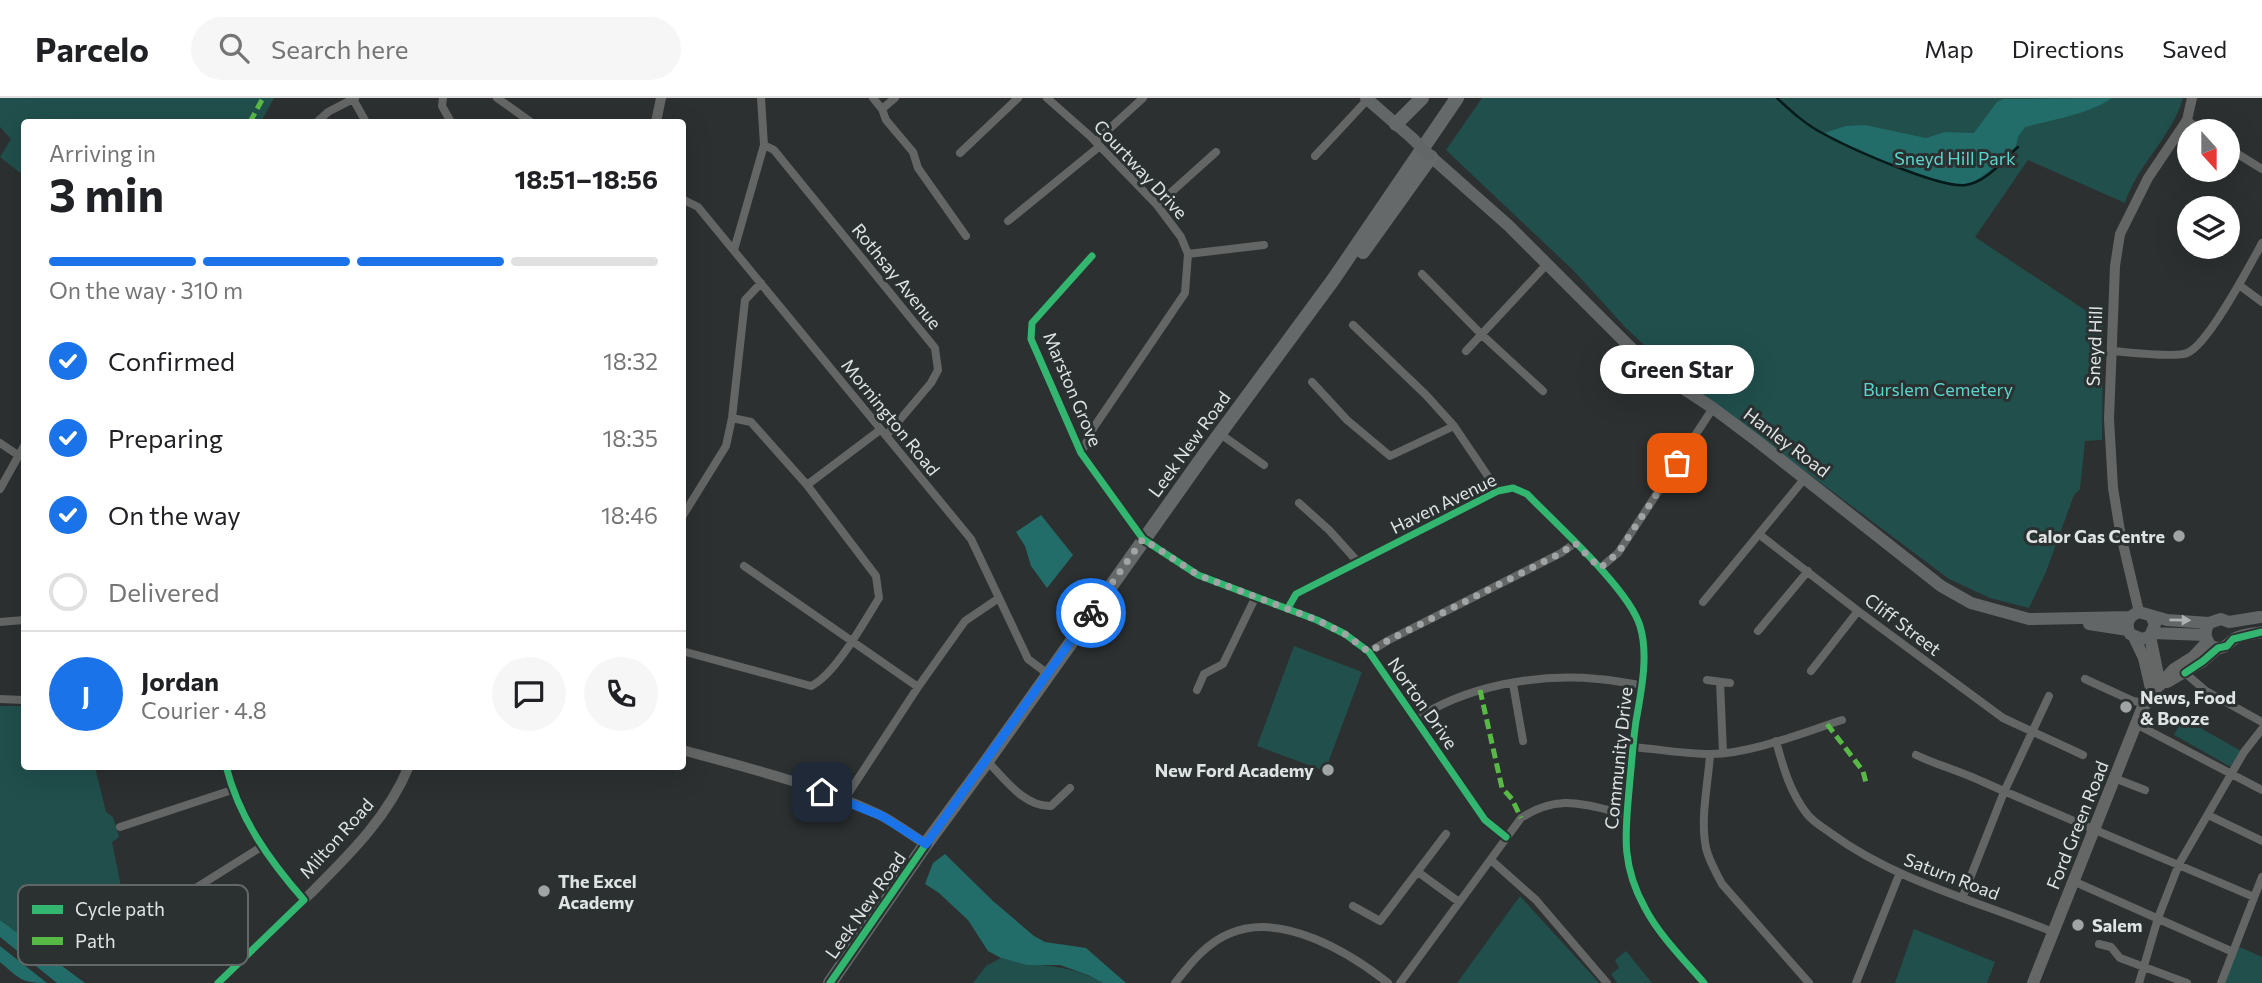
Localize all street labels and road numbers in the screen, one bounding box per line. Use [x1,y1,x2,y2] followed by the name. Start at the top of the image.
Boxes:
[1090,115,1192,223] street label: Courtway Drive
[848,219,946,333] street label: Rothsay Avenue
[2082,305,2106,387] street label: Sneyd Hill
[1039,328,1107,450] street label: Marston Grove
[837,354,945,480] street label: Mornington Road
[1143,387,1235,501] street label: Leek New Road
[1740,403,1834,481] street label: Hanley Road
[1387,468,1499,538] street label: Haven Avenue
[1861,588,1945,660] street label: Cliff Street
[1383,653,1463,753] street label: Norton Drive
[1600,686,1636,830] street label: Community Drive
[2041,758,2113,892] street label: Ford Green Road
[294,793,378,883] street label: Milton Road
[820,847,910,963] street label: Leek New Road
[1901,848,2003,904] street label: Saturn Road

